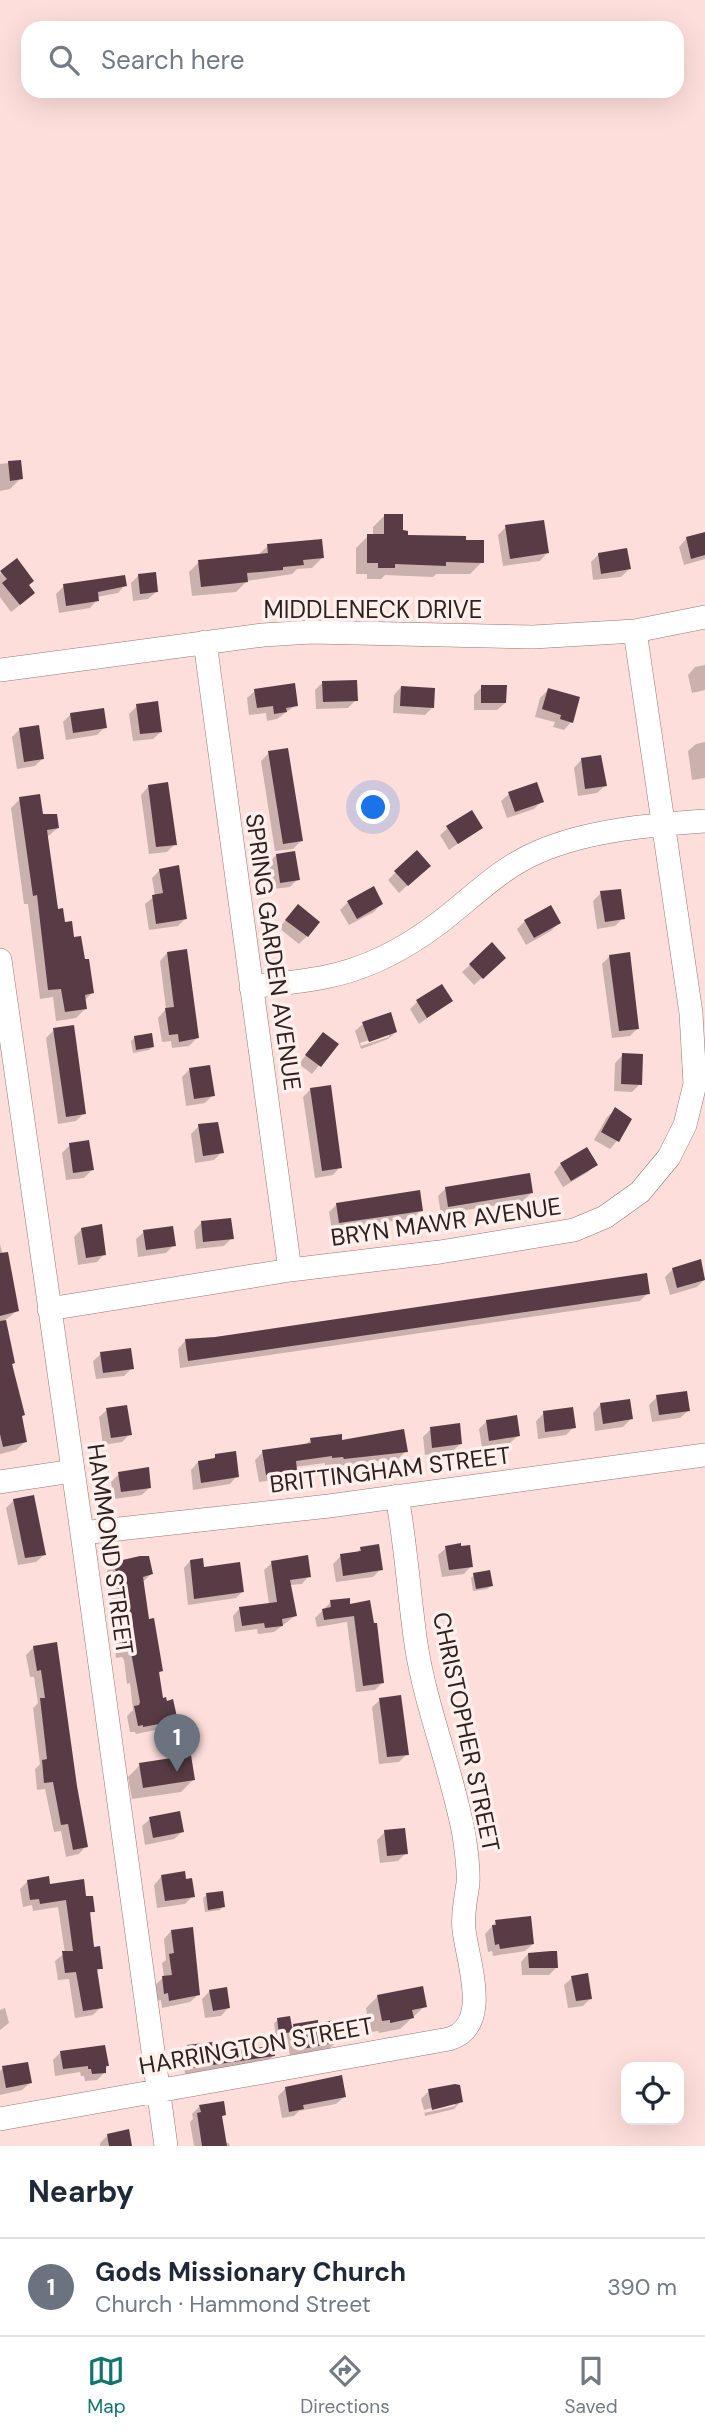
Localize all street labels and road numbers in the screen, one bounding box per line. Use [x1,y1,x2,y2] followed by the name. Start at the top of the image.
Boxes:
[264,594,482,625] street label: MIDDLENECK DRIVE
[239,811,308,1092] street label: SPRING GARDEN AVENUE
[329,1190,563,1253] street label: BRYN MAWR AVENUE
[268,1439,512,1500] street label: BRITTINGHAM STREET
[80,1442,141,1656] street label: HAMMOND STREET
[426,1609,507,1855] street label: CHRISTOPHER STREET
[136,2010,375,2081] street label: HARRINGTON STREET

